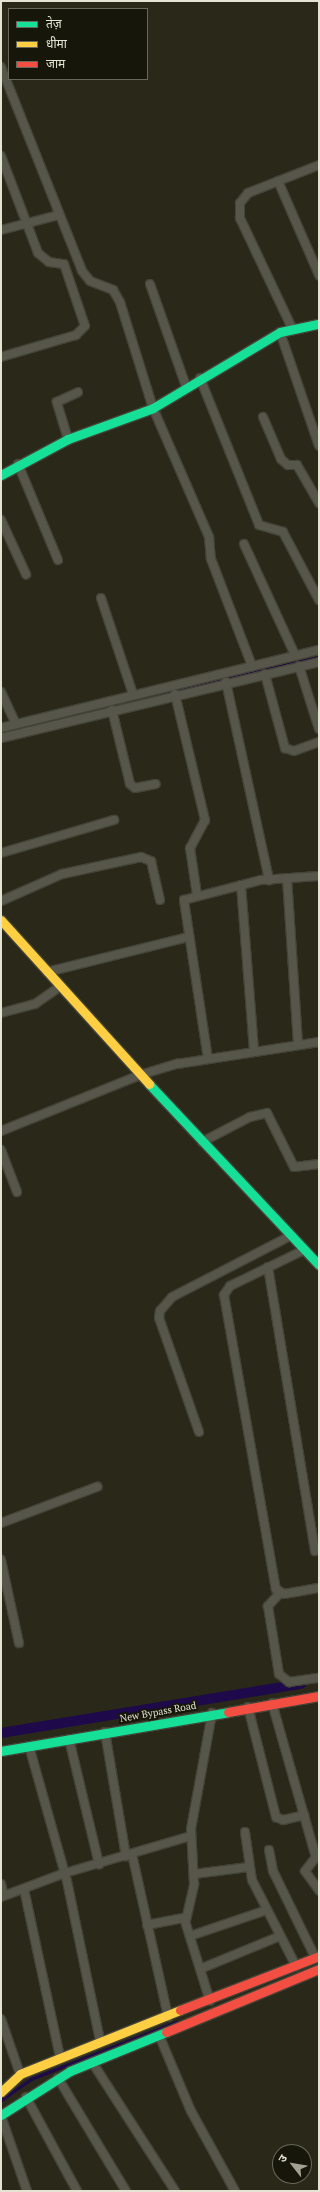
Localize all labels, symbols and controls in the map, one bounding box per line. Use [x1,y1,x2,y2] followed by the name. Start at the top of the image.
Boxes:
[8,8,148,80] legend
[46,16,62,31] text: तेज़
[46,36,67,51] text: धीमा
[46,56,65,71] text: जाम
[119,1699,197,1725] street label: New Bypass Road
[272,2144,312,2184] north arrow
[275,2152,290,2165] text: उ

